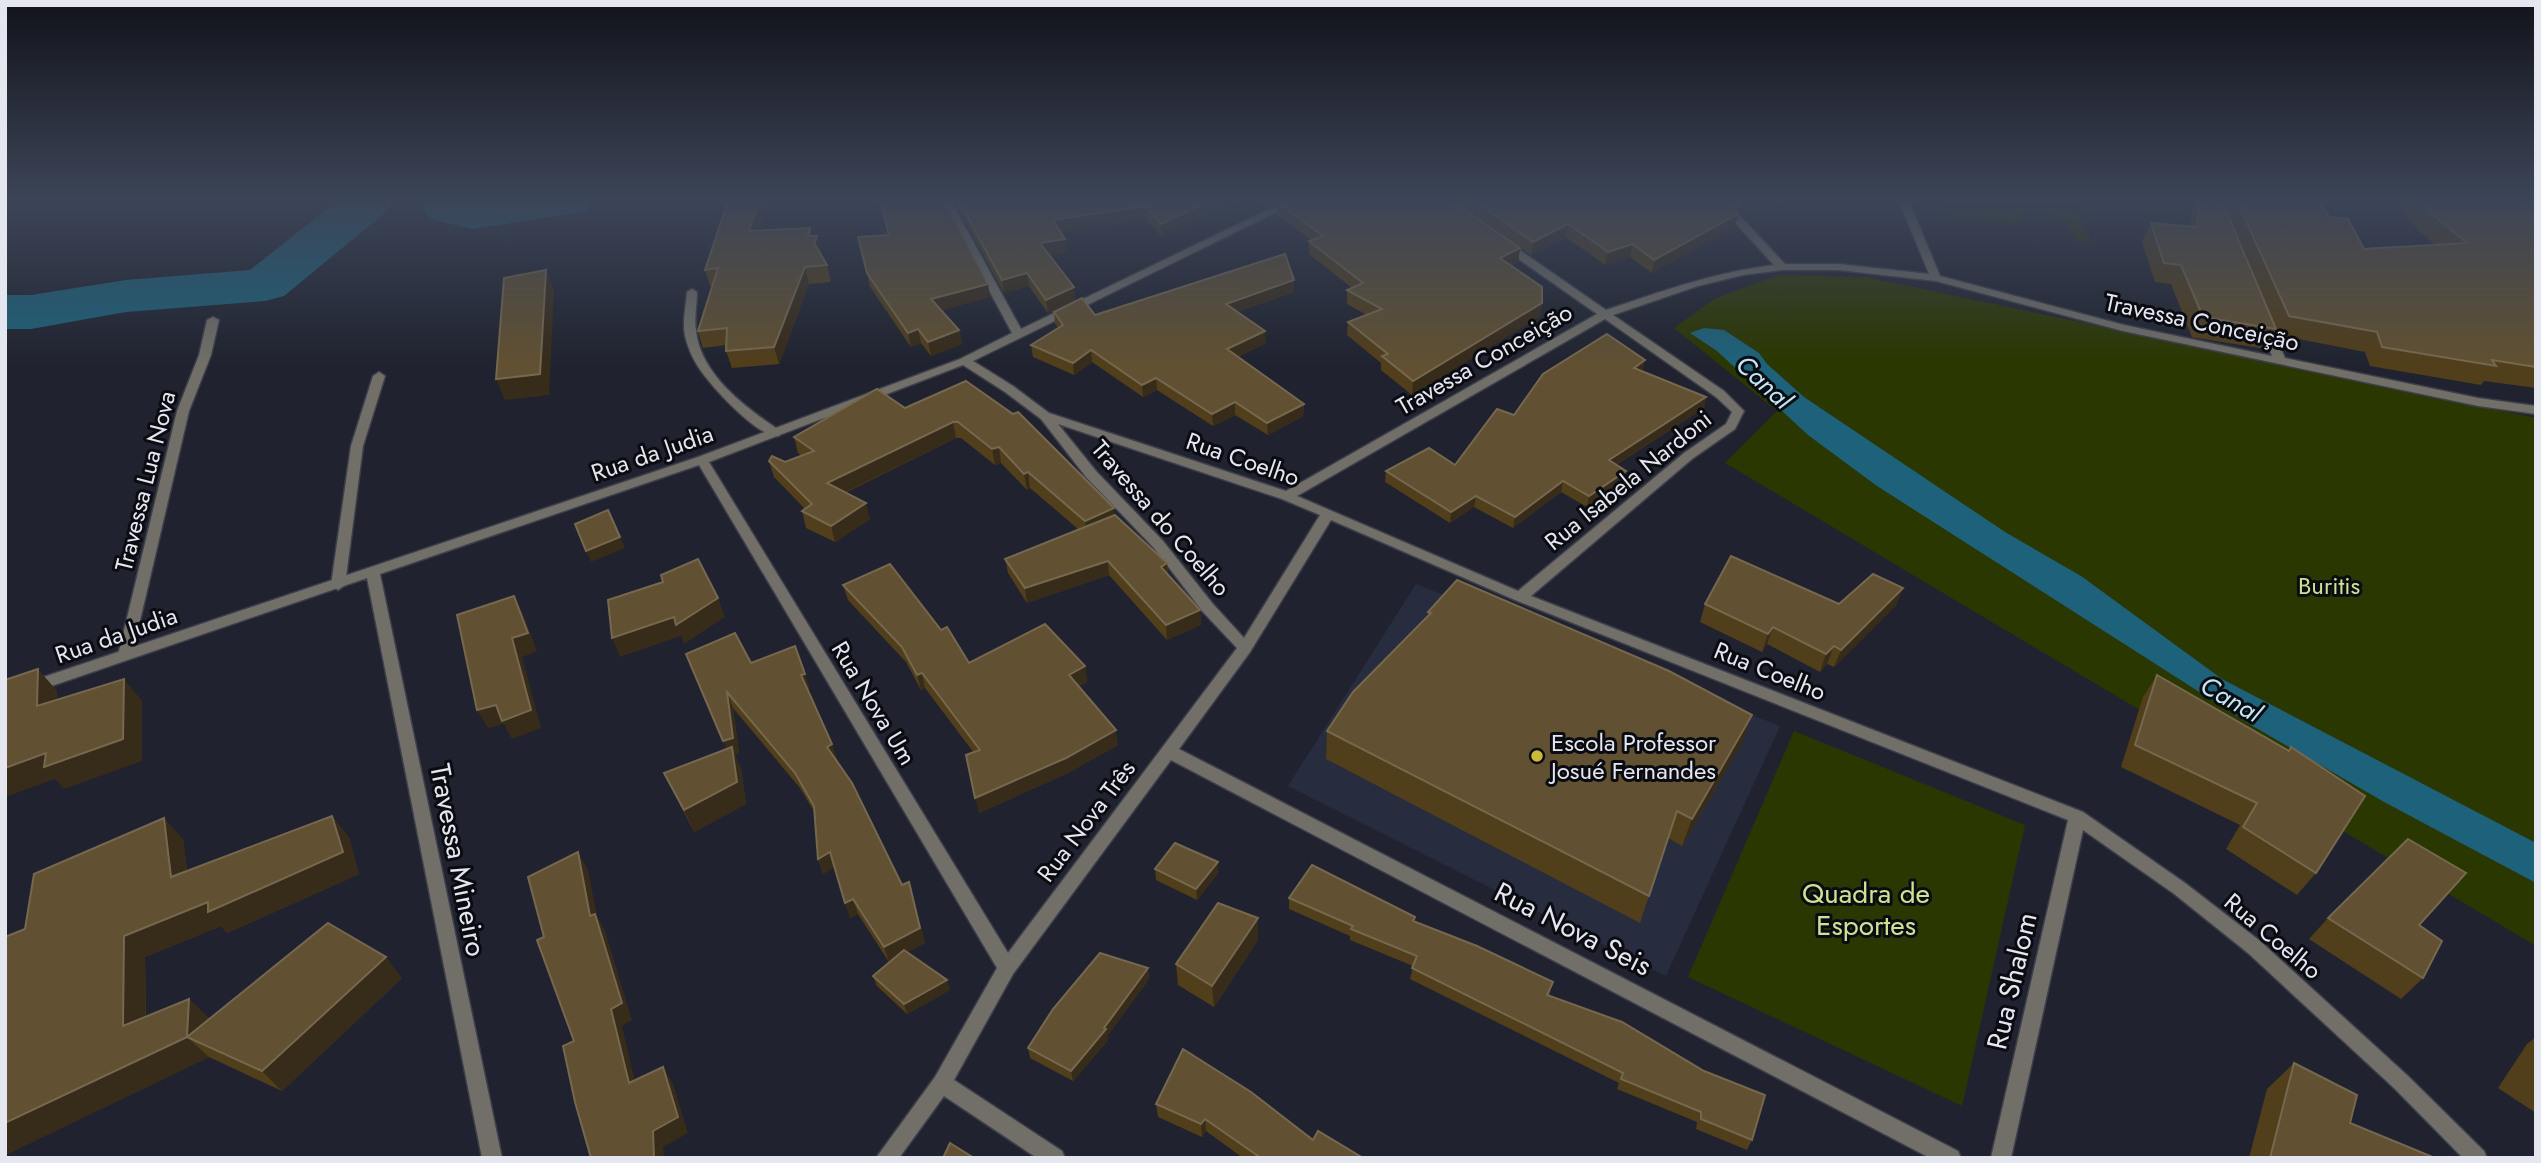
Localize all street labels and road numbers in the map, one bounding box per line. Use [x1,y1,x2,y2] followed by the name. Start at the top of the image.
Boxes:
[2102,284,2302,360] street label: Travessa Conceição
[1390,294,1578,424] street label: Travessa Conceição
[106,387,184,575] street label: Travessa Lua Nova
[1537,402,1719,558] street label: Rua Isabela Nardoni
[586,416,718,490] street label: Rua da Judia
[1182,423,1304,495] street label: Rua Coelho
[1083,432,1239,604] street label: Travessa do Coelho
[50,598,182,672] street label: Rua da Judia
[1709,633,1831,709] street label: Rua Coelho
[823,634,925,772] street label: Rua Nova Um
[1029,753,1143,889] street label: Rua Nova Três
[419,760,497,960] street label: Travessa Mineiro
[1487,872,1659,986] street label: Rua Nova Seis
[2217,885,2329,987] street label: Rua Coelho
[1976,909,2048,1053] street label: Rua Shalom

